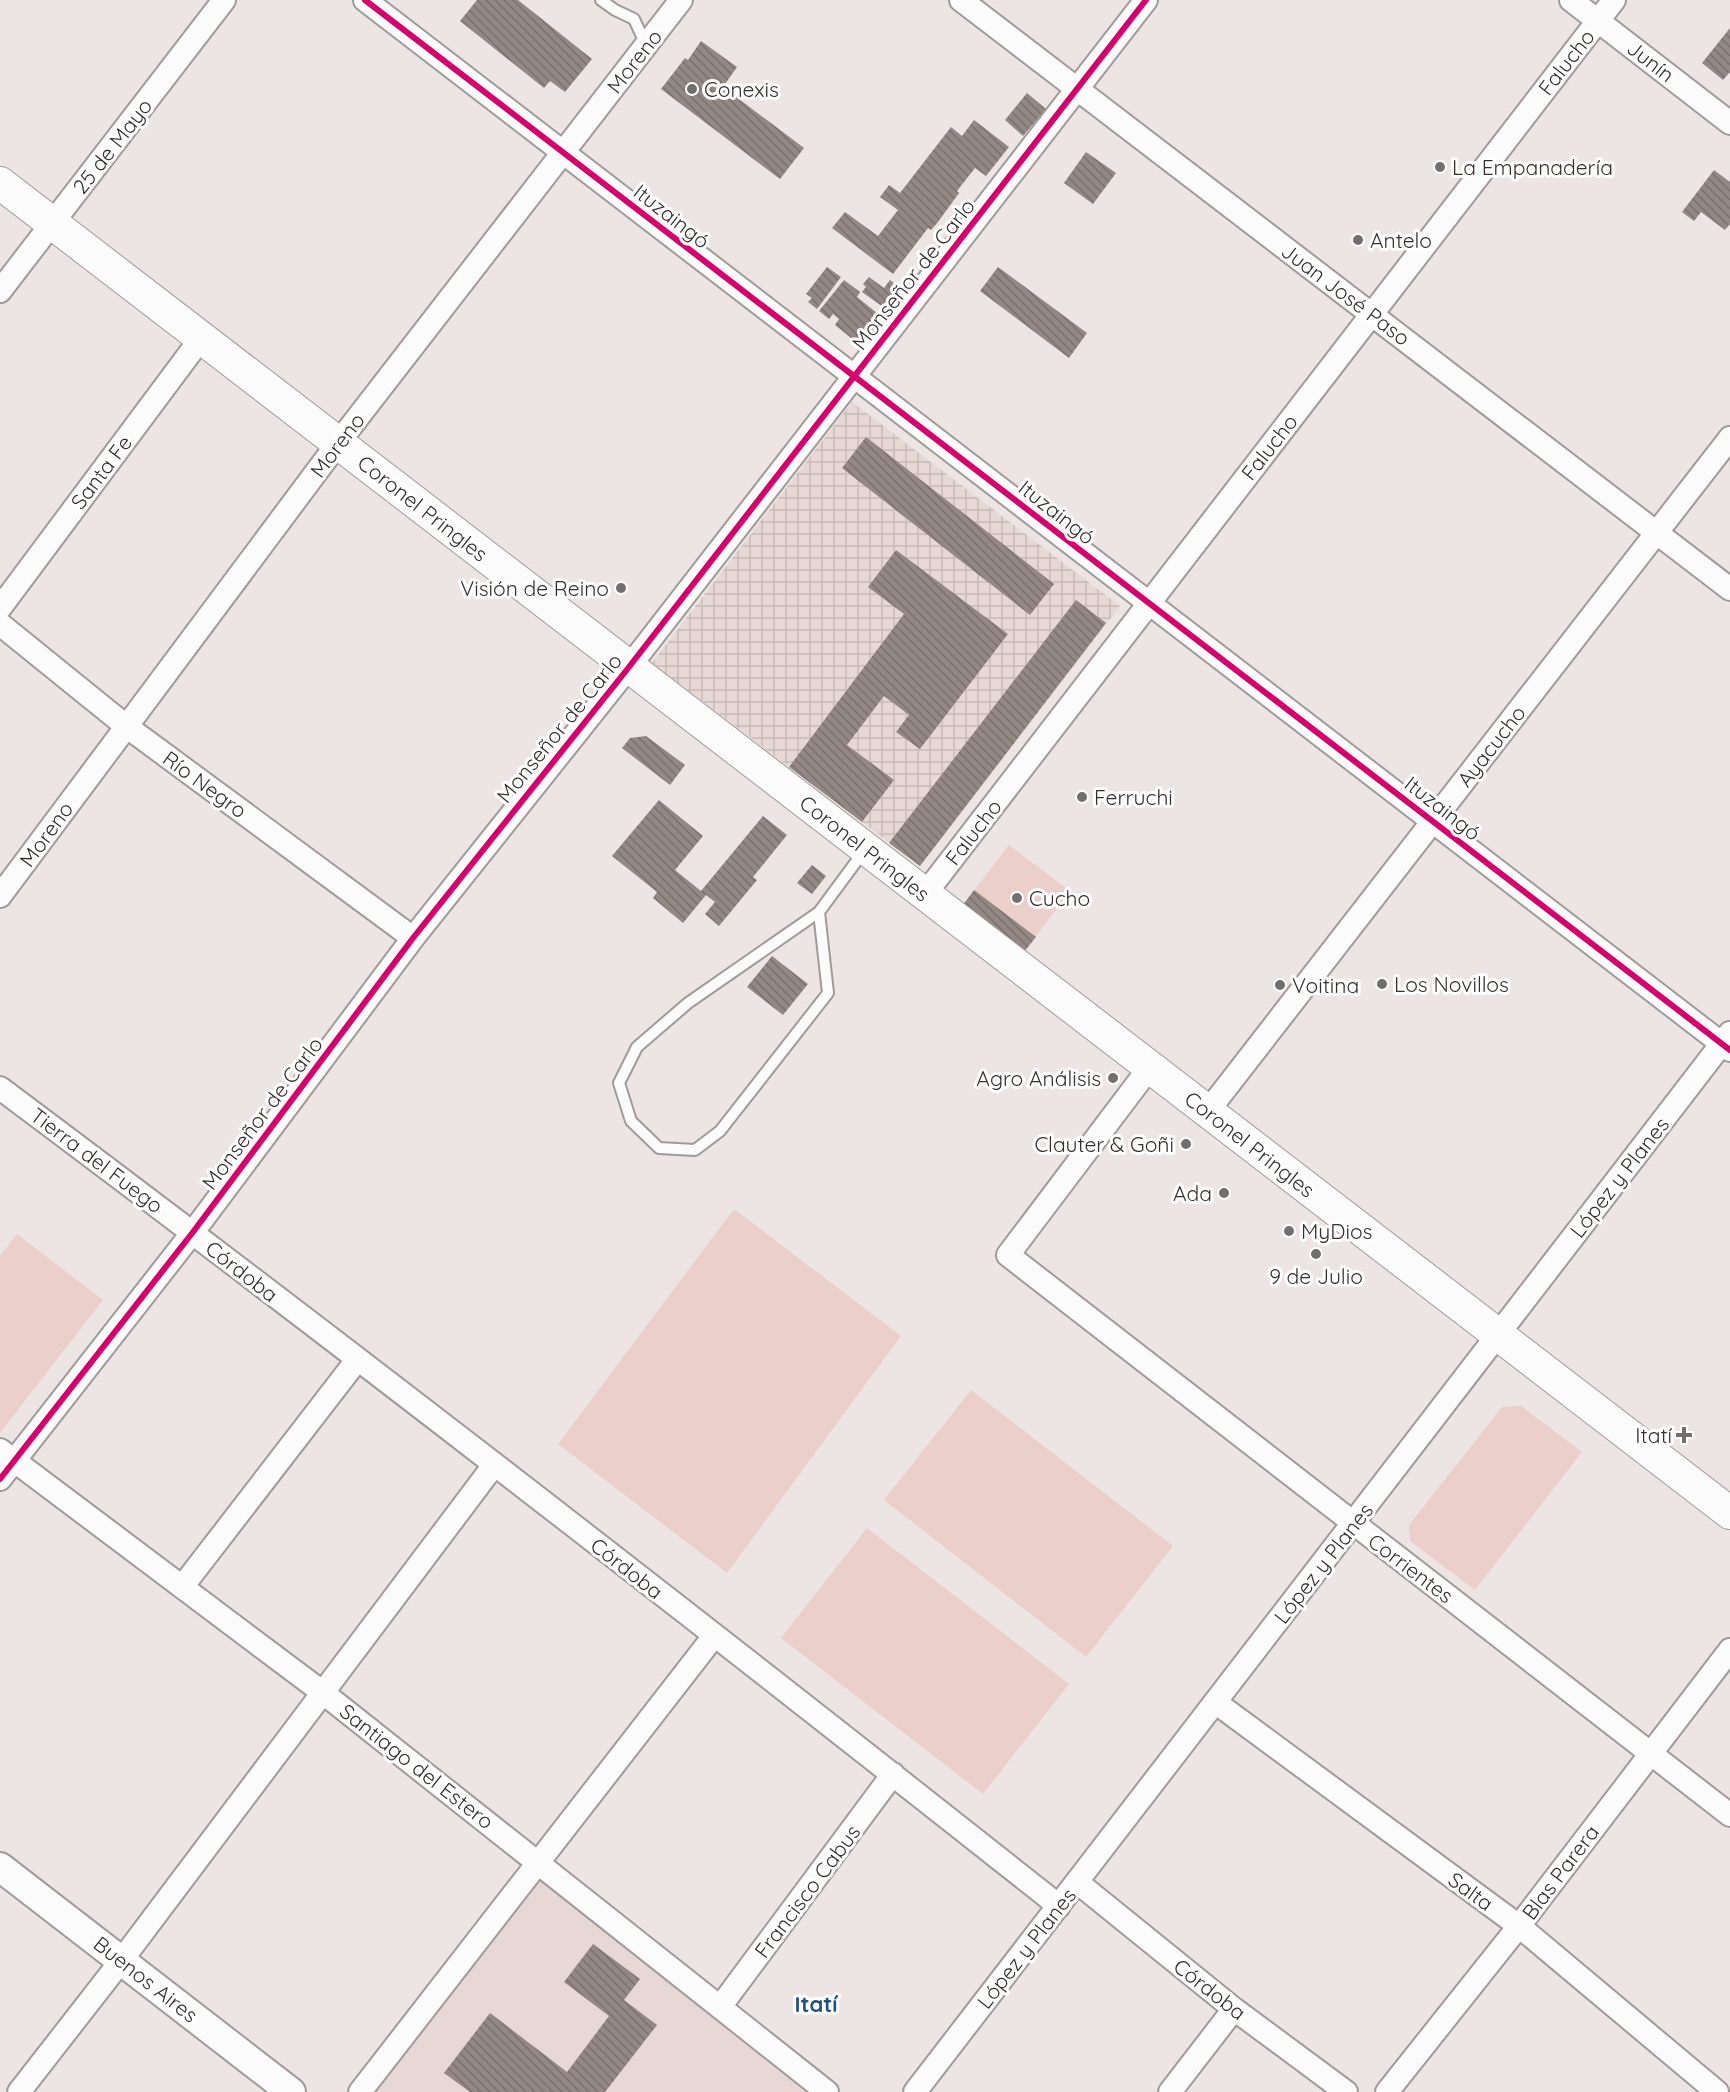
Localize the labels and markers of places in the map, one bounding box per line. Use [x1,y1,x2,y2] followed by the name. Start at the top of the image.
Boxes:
[704,76,779,102] place label: Conexis
[685,82,699,96] marker: Conexis
[1452,154,1613,180] place label: La Empanadería
[1433,160,1447,174] marker: La Empanadería
[1370,227,1432,253] place label: Antelo
[1351,233,1365,247] marker: Antelo
[460,575,609,601] place label: Visión de Reino
[614,581,628,595] marker: Visión de Reino
[1094,784,1173,810] place label: Ferruchi
[1075,790,1089,804] marker: Ferruchi
[1029,885,1090,911] place label: Cucho
[1010,891,1024,905] marker: Cucho
[1394,971,1509,997] place label: Los Novillos
[1292,972,1359,998] place label: Voitina
[1375,977,1389,991] marker: Los Novillos
[1273,978,1287,992] marker: Voitina
[976,1065,1101,1091] place label: Agro Análisis
[1106,1071,1120,1085] marker: Agro Análisis
[1034,1131,1174,1157] place label: Clauter & Goñi
[1179,1137,1193,1151] marker: Clauter & Goñi
[1173,1180,1212,1206] place label: Ada
[1217,1186,1231,1200] marker: Ada
[1301,1218,1372,1244] place label: MyDios
[1282,1224,1296,1238] marker: MyDios
[1309,1247,1323,1261] marker: 9 de Julio
[1269,1263,1363,1289] place label: 9 de Julio
[1635,1422,1672,1448] place label: Itatí
[1677,1428,1691,1442] marker: Itatí

